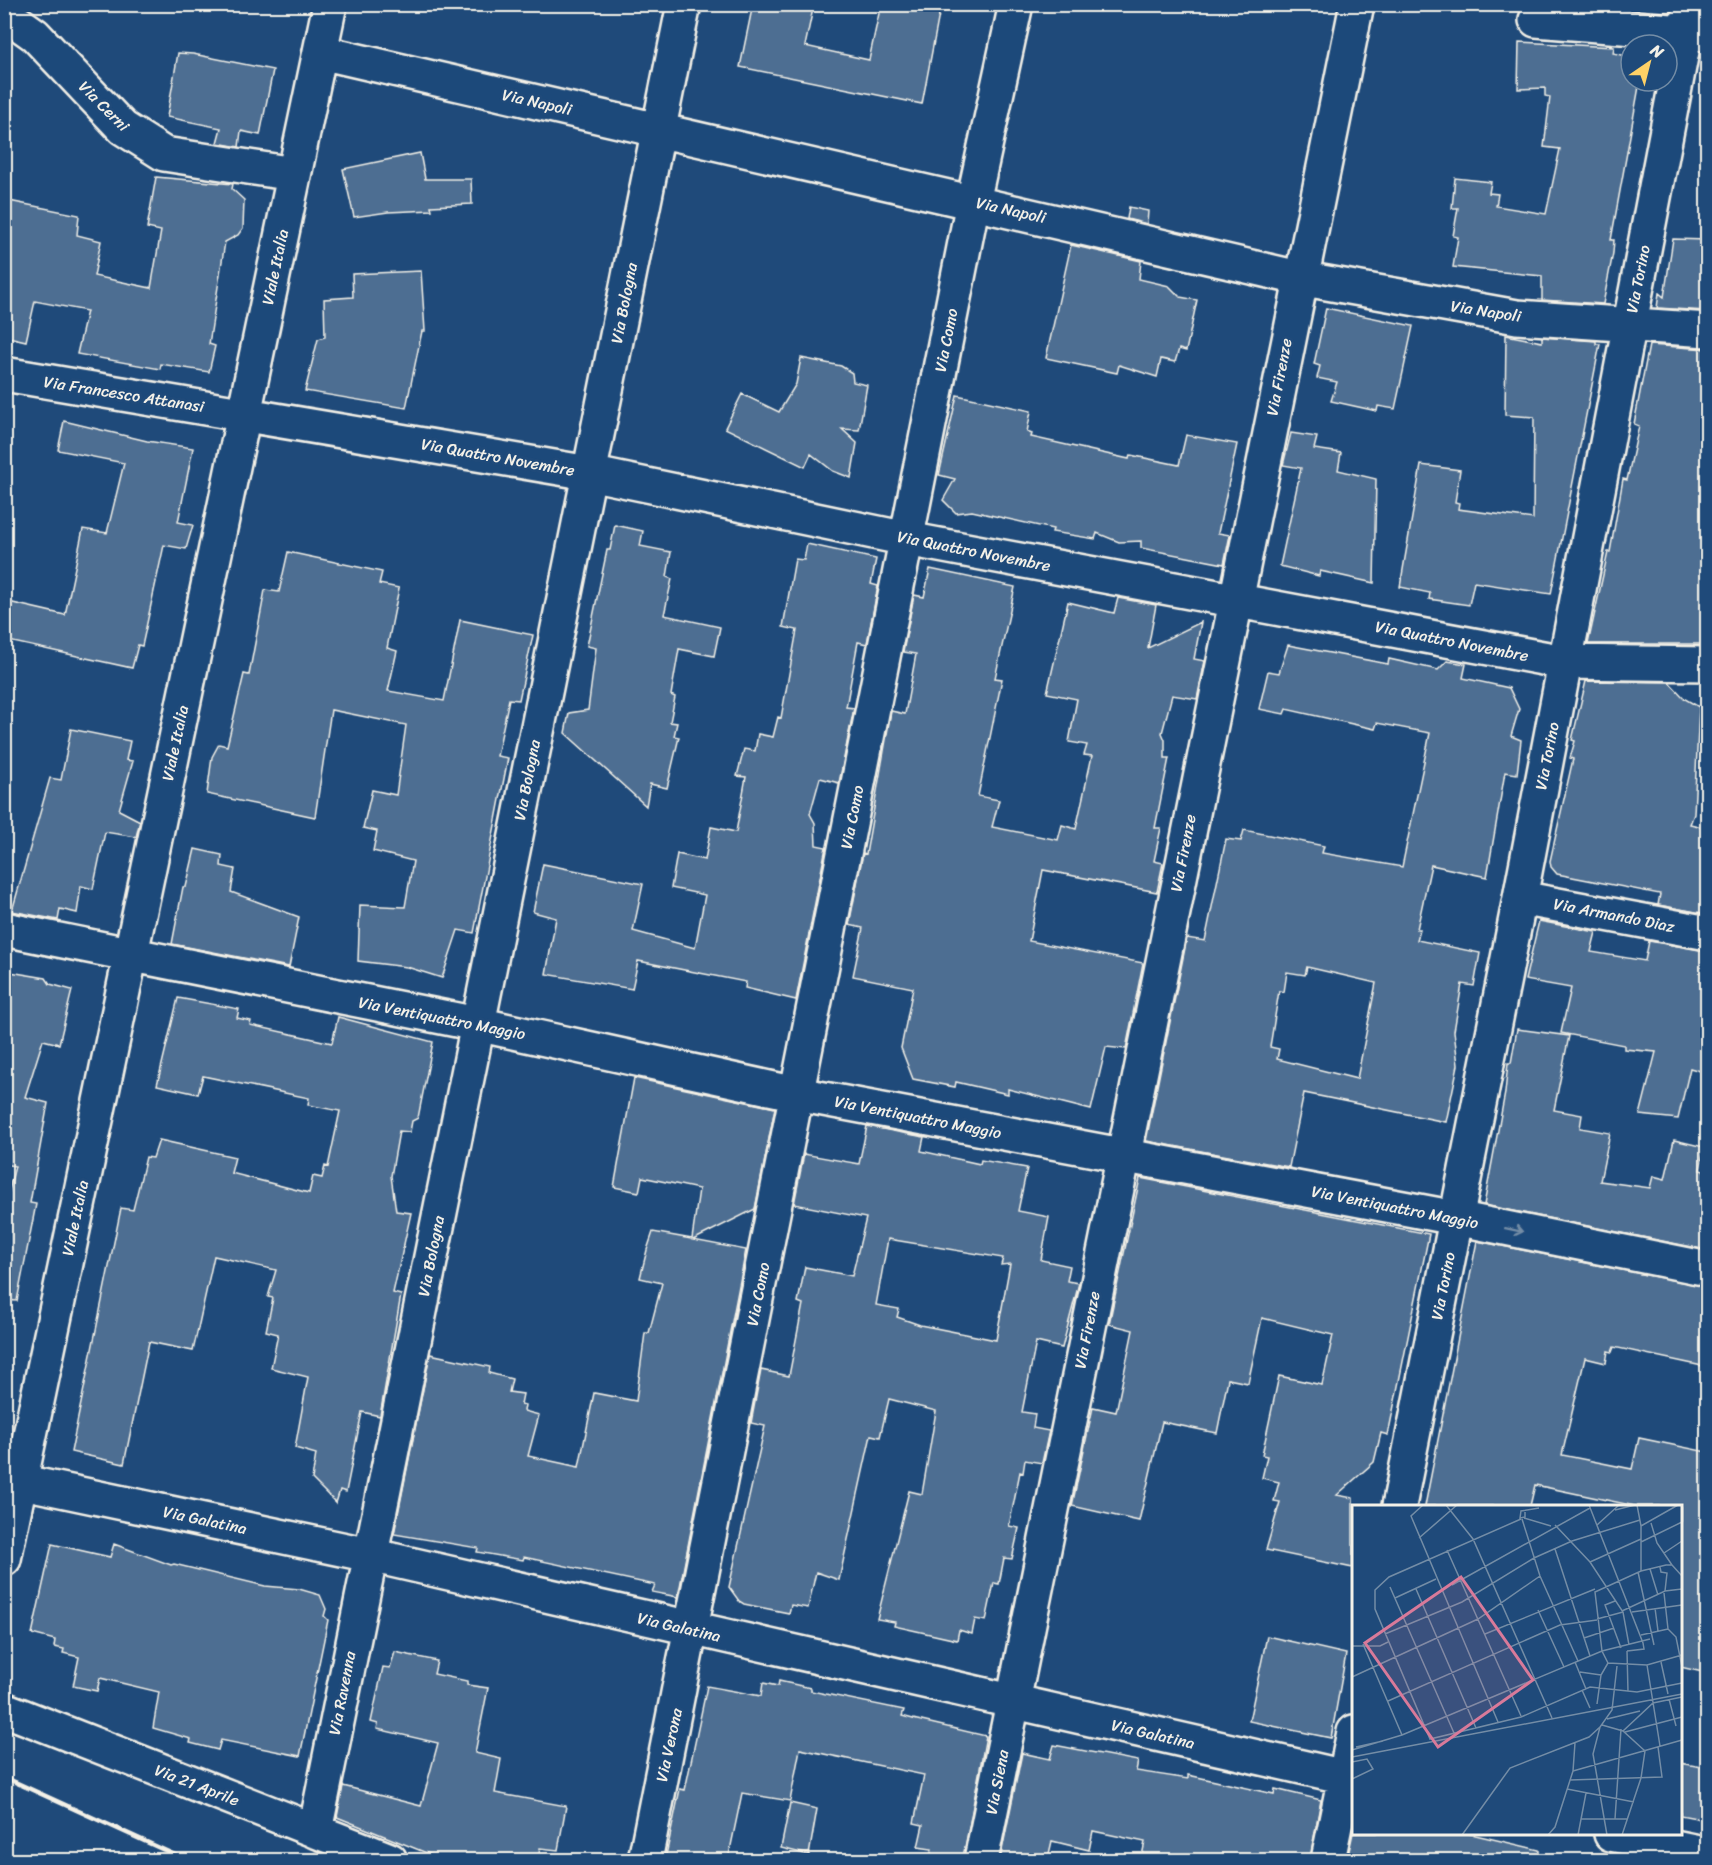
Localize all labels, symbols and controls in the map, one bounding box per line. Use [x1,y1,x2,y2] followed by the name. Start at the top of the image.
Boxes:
[1619,33,1679,93] north arrow
[1644,35,1671,67] text: N
[71,73,137,139] street label: Via Cerni
[499,80,575,124] street label: Via Napoli
[973,188,1049,232] street label: Via Napoli
[253,226,297,308] street label: Viale Italia
[1617,242,1659,316] street label: Via Torino
[602,259,646,346] street label: Via Bologna
[1449,291,1524,331] street label: Via Napoli
[926,306,966,374] street label: Via Como
[1257,336,1301,418] street label: Via Firenze
[42,367,207,421] street label: Via Francesco Attanasi
[419,429,577,485] street label: Via Quattro Novembre
[895,522,1053,580] street label: Via Quattro Novembre
[1373,612,1531,670] street label: Via Quattro Novembre
[153,702,197,784] street label: Viale Italia
[1526,719,1568,793] street label: Via Torino
[505,736,549,823] street label: Via Bologna
[832,783,872,851] street label: Via Como
[1161,812,1205,894] street label: Via Firenze
[1551,889,1677,941] street label: Via Armando Diaz
[356,988,528,1048] street label: Via Ventiquattro Maggio
[832,1087,1004,1147] street label: Via Ventiquattro Maggio
[53,1177,97,1259] street label: Viale Italia
[1309,1177,1481,1237] street label: Via Ventiquattro Maggio
[409,1212,453,1299] street label: Via Bologna
[1503,1225,1523,1236] one-way arrow
[1422,1249,1464,1323] street label: Via Torino
[738,1260,778,1328] street label: Via Como
[1065,1289,1109,1371] street label: Via Firenze
[160,1497,250,1543] street label: Via Galatina
[1352,1505,1682,1835] inset map
[634,1603,724,1651] street label: Via Galatina
[320,1648,365,1737] street label: Via Ravenna
[647,1705,691,1785] street label: Via Verona
[1108,1710,1198,1758] street label: Via Galatina
[977,1746,1018,1817] street label: Via Siena
[150,1756,244,1814] street label: Via 21 Aprile

